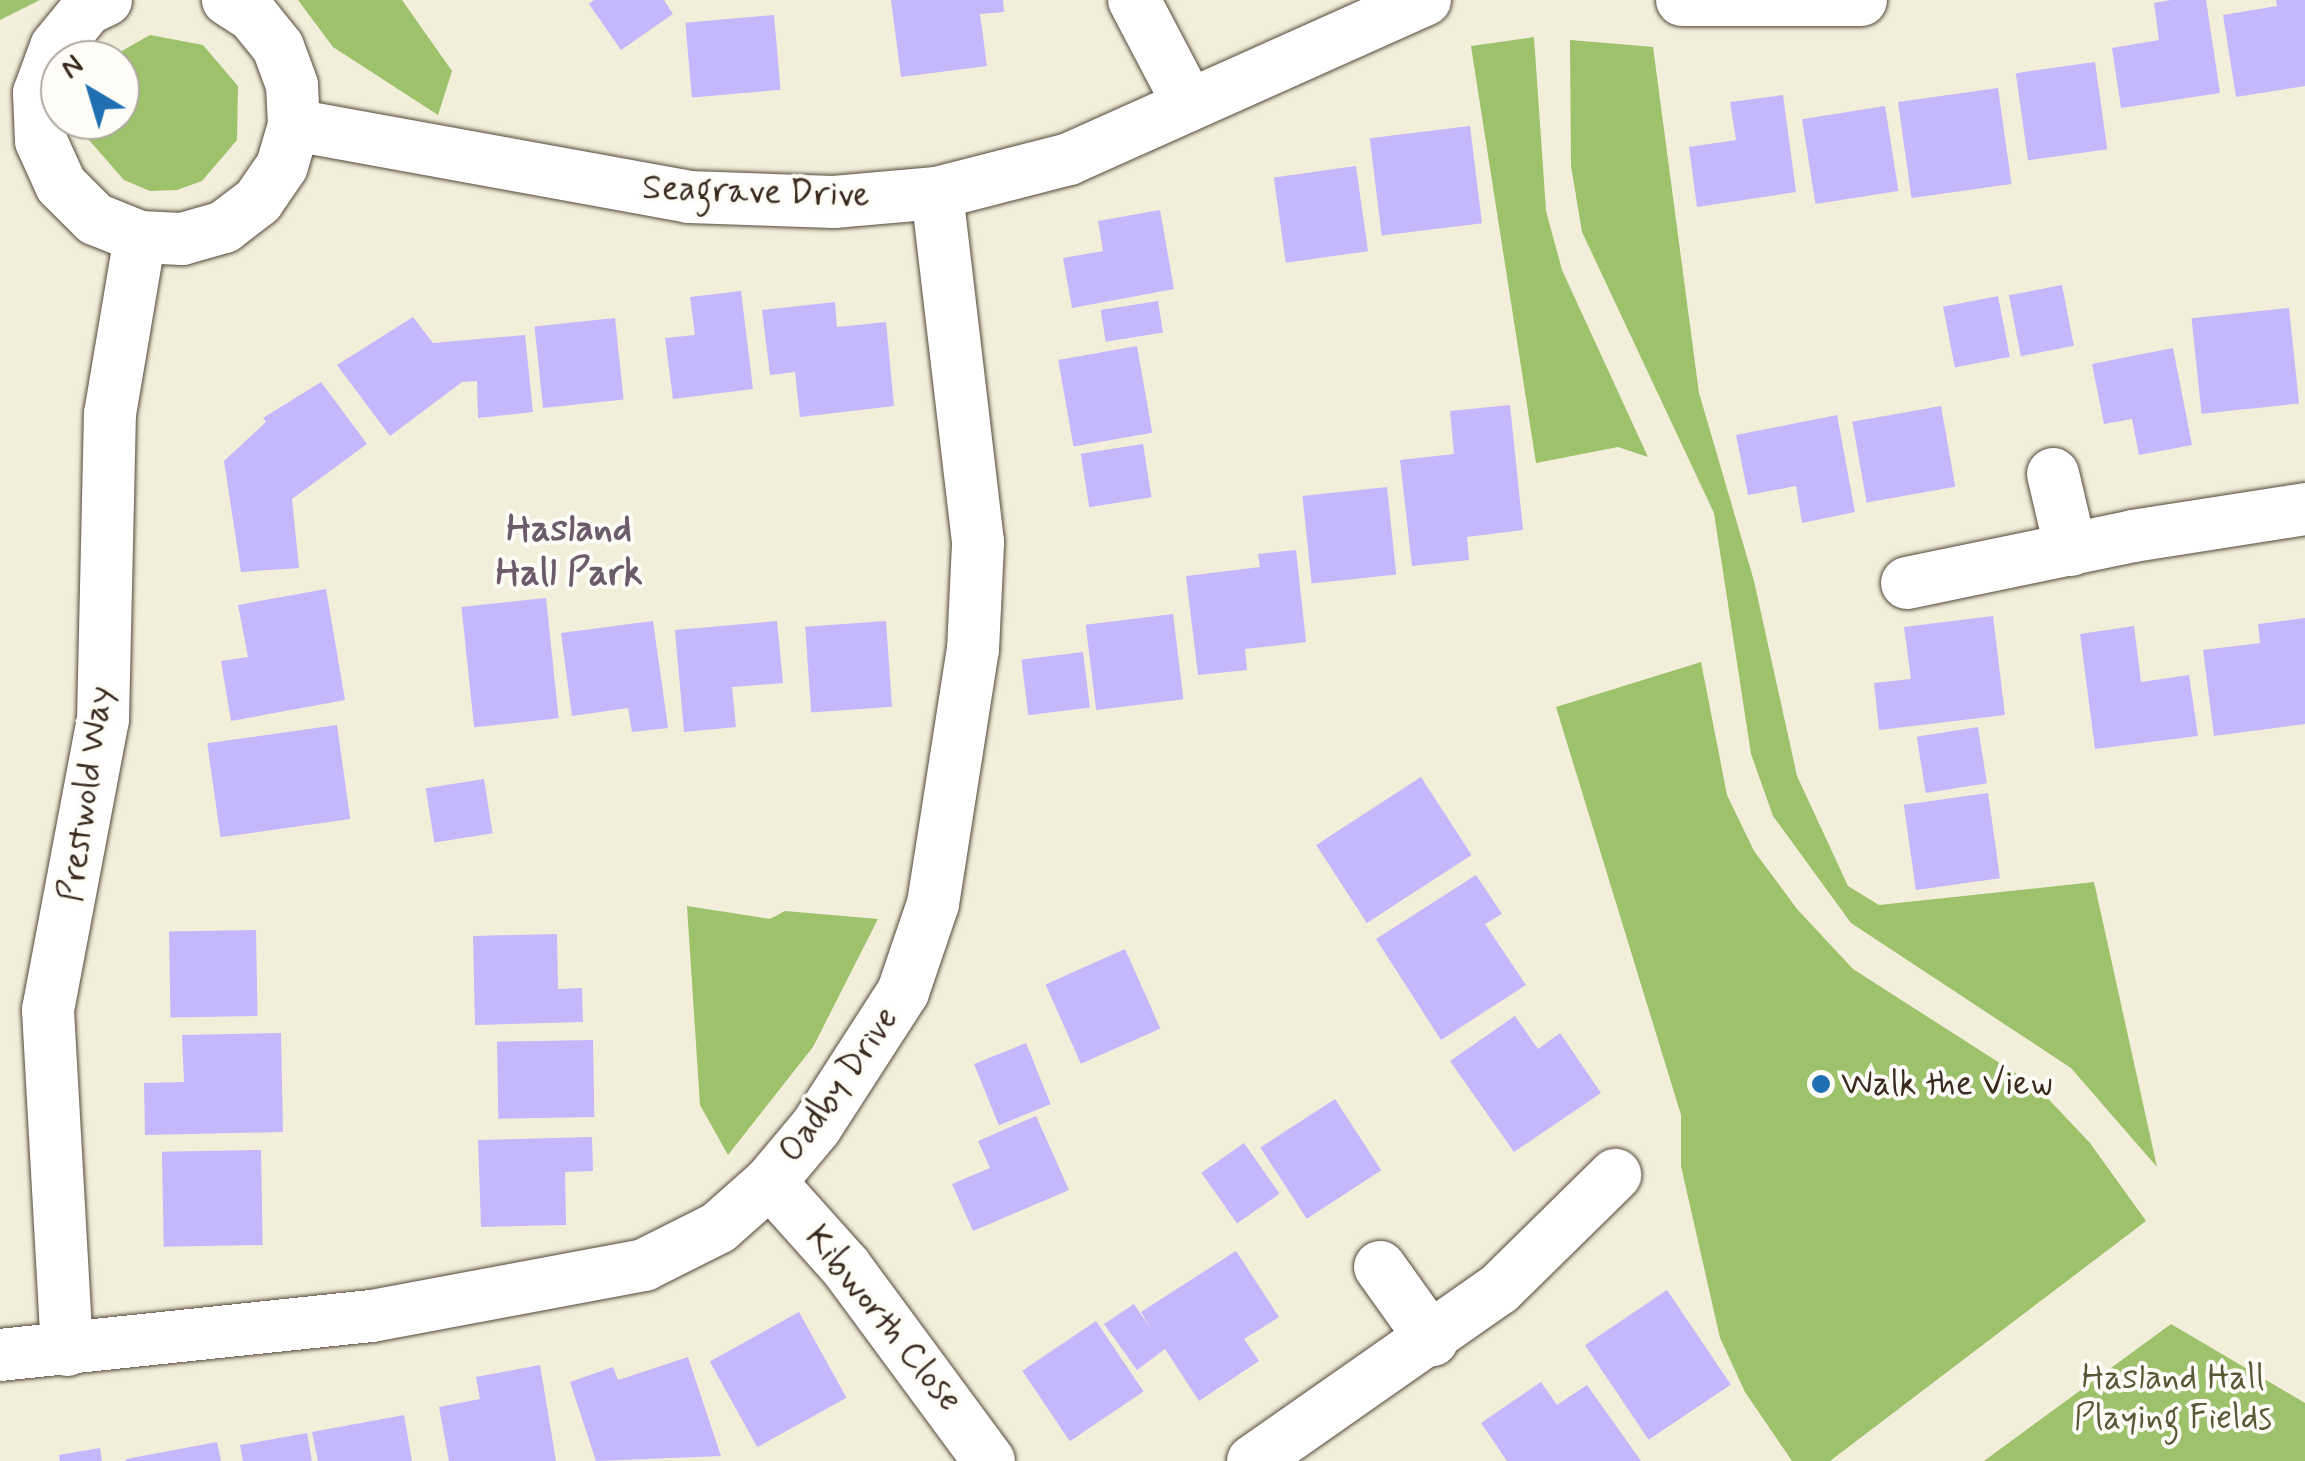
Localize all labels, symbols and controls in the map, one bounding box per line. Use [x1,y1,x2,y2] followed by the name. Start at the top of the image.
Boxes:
[40,40,140,140] north arrow
[54,47,91,88] text: N
[643,167,869,217] street label: Seagrave Drive
[495,507,643,596] district label: Hasland Hall Park
[50,683,122,905] street label: Prestwold Way
[770,999,908,1171] street label: Oadby Drive
[1841,1063,2051,1105] place label: Walk the View
[1810,1073,1832,1095] marker: Walk the View
[795,1218,971,1420] street label: Kibworth Close
[2073,1357,2273,1439] park label: Hasland Hall Playing Fields

